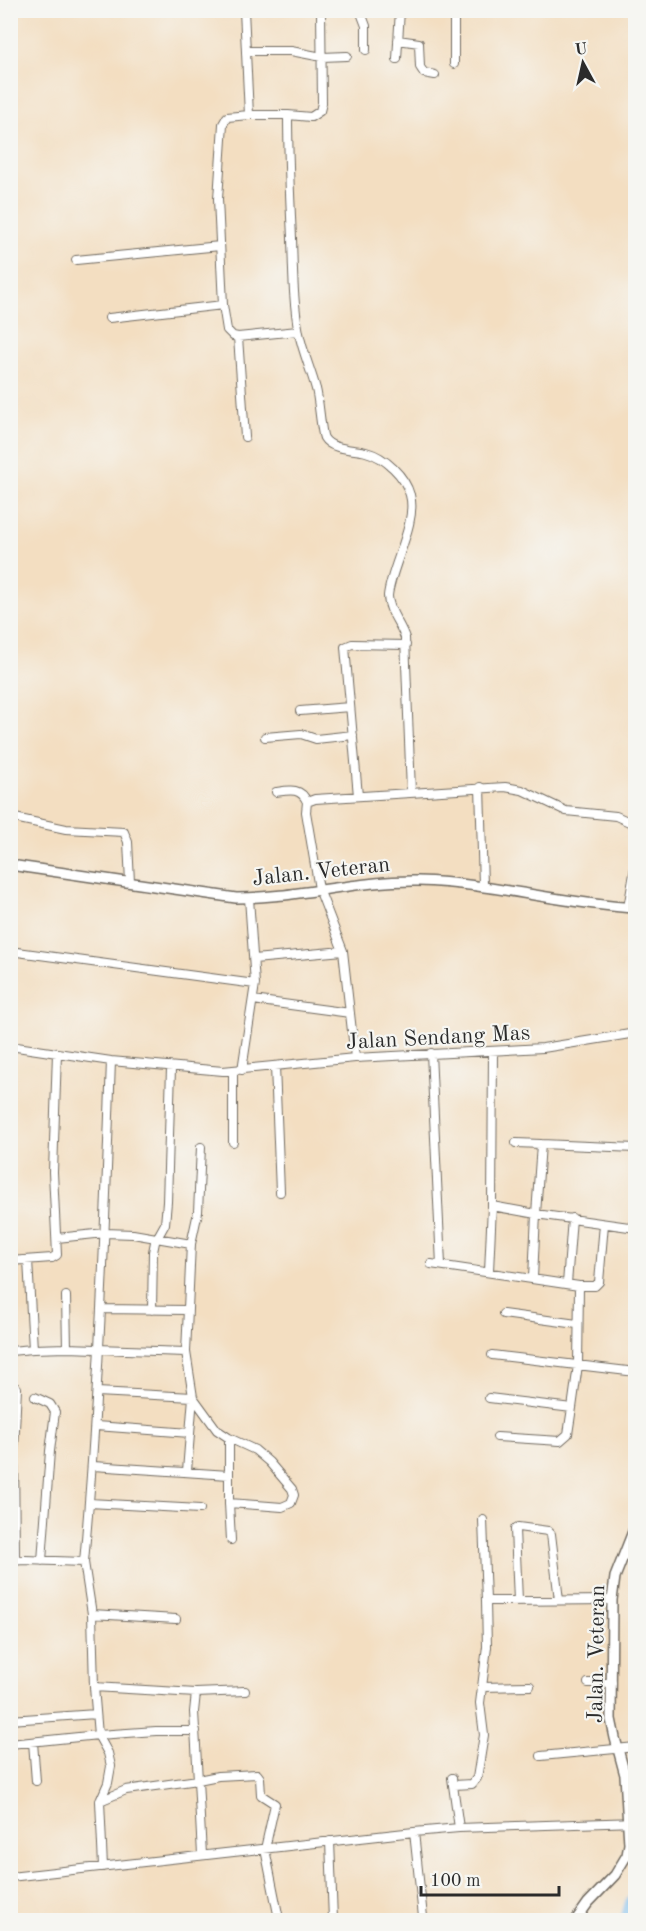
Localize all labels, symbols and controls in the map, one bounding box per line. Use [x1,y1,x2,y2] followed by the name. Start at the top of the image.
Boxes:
[553,33,613,93] north arrow
[574,41,589,59] text: U
[251,854,391,890] street label: Jalan. Veteran
[345,1022,531,1054] street label: Jalan Sendang Mas
[585,1585,609,1723] street label: Jalan. Veteran
[421,1859,559,1897] scale bar
[430,1872,481,1890] text: 100 m

